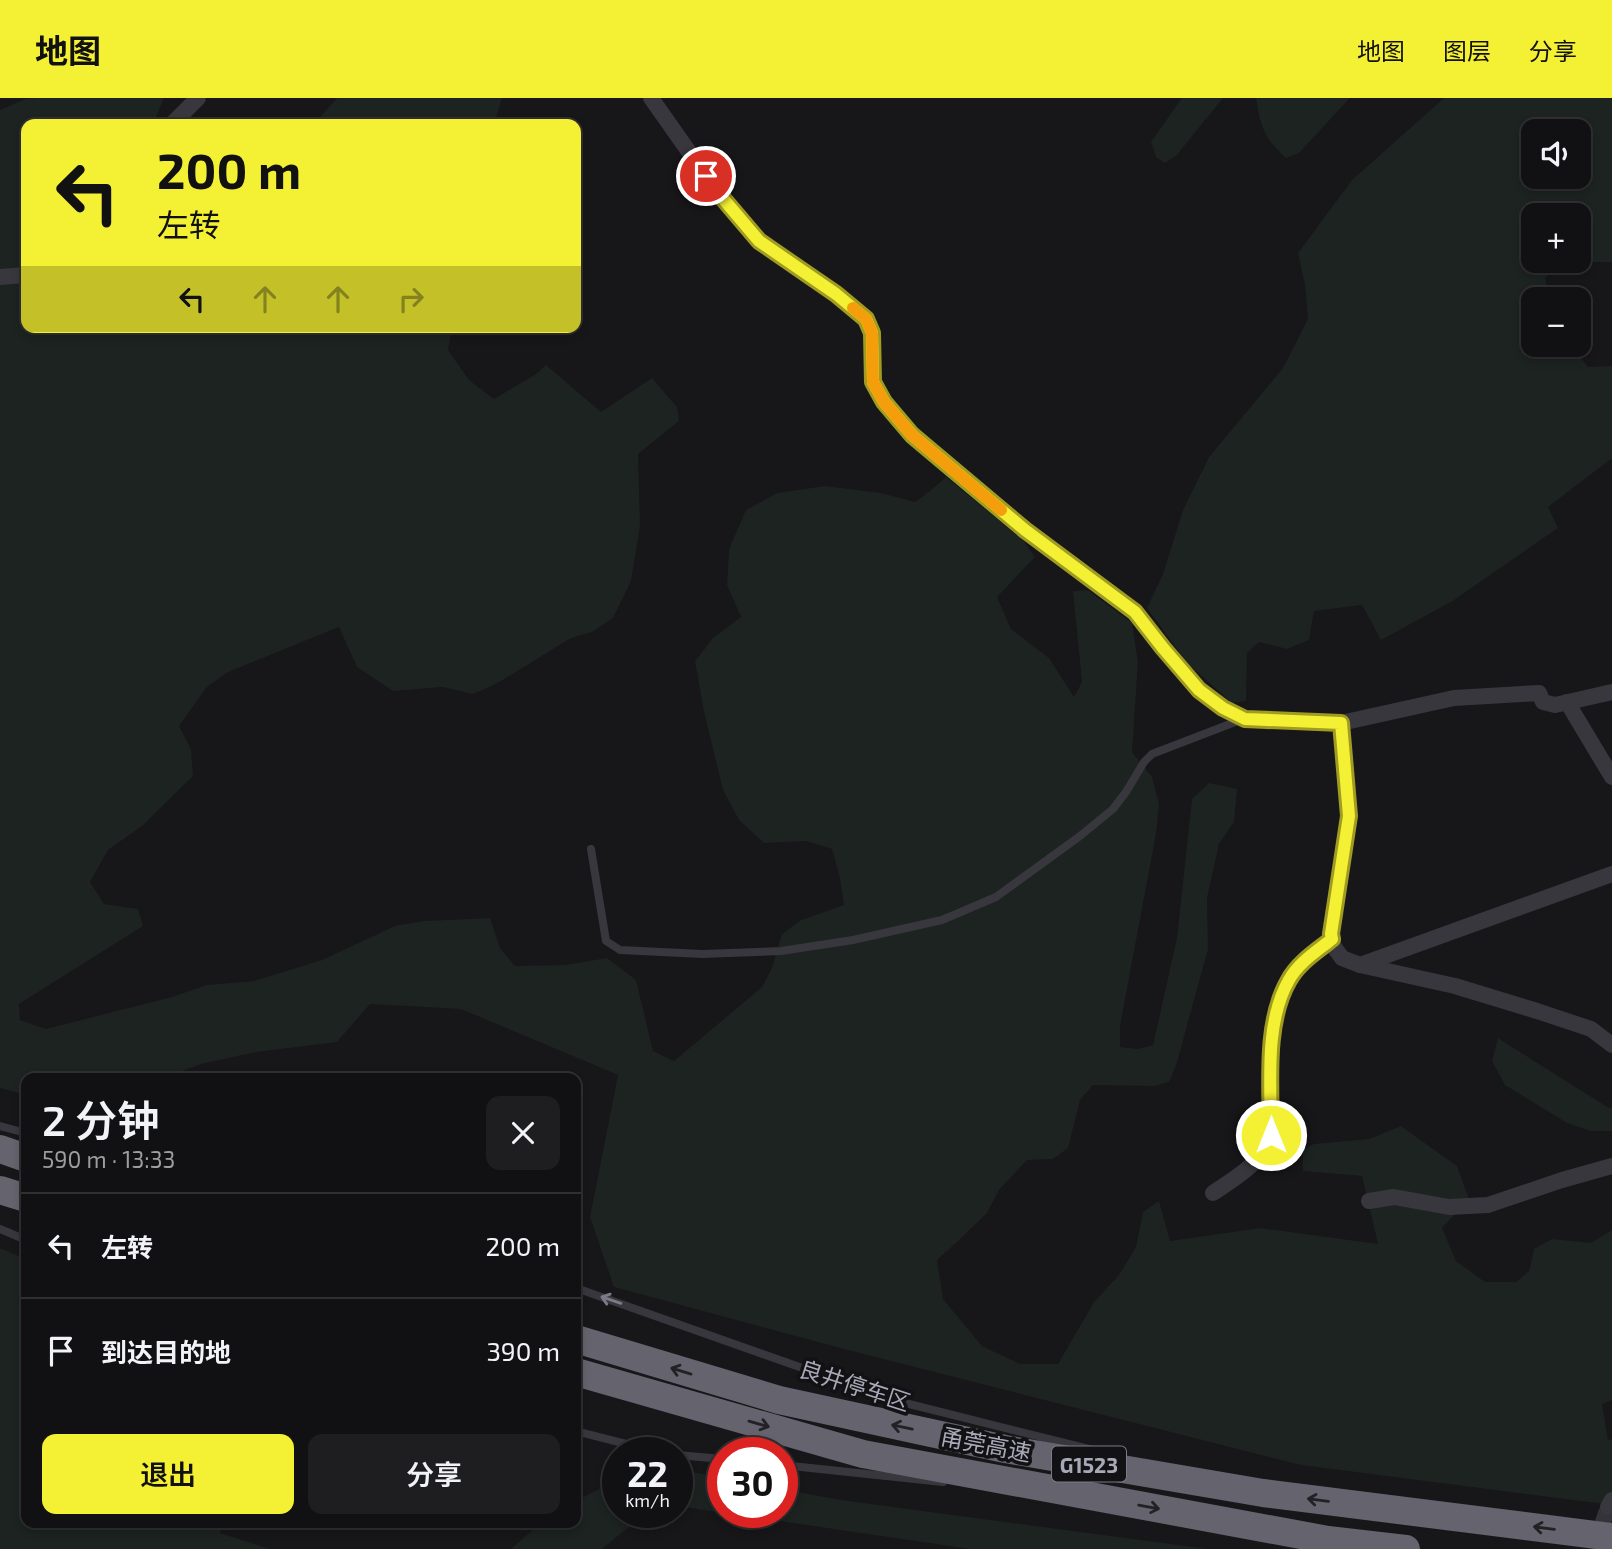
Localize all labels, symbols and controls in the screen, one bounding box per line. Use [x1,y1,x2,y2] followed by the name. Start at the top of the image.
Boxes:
[35,30,101,70] text: 地图
[1357,36,1405,65] text: 地图
[1443,36,1491,65] text: 图层
[1529,36,1577,65] text: 分享
[1521,119,1591,357] map controls
[1521,119,1591,189] button: sound
[157,140,301,199] text: 200 m
[676,146,736,206] pin
[42,147,133,238] icon: left
[687,157,725,195] icon: arrive
[1521,203,1591,273] button: +
[157,205,221,243] text: 左转
[173,280,211,318] icon: left
[246,280,284,318] icon: ahead
[319,280,357,318] icon: ahead
[392,280,430,318] icon: right
[1521,287,1591,357] button: −
[42,1094,159,1144] text: 2 分钟
[486,1096,560,1170] button: close
[1234,1098,1308,1172] position arrow
[42,1145,175,1173] text: 590 m · 13:33
[42,1227,80,1265] icon: left
[485,1230,560,1261] text: 200 m
[101,1231,153,1262] text: 左转
[600,1293,622,1305] one-way arrow
[42,1332,80,1370] icon: arrive
[486,1335,560,1366] text: 390 m
[101,1336,231,1367] text: 到达目的地
[796,1354,914,1416] street label: 良井停车区
[670,1363,692,1376] one-way arrow
[748,1419,770,1432] one-way arrow
[891,1419,914,1433] one-way arrow
[938,1421,1034,1467] street label: 甬莞高速
[42,1434,294,1514] button: 退出
[308,1434,560,1514] button: 分享
[707,1437,798,1528] speed limit sign: 30
[1052,1446,1126,1482] road number: G1523
[627,1452,668,1494] text: 22
[625,1489,670,1511] text: km/h
[1308,1494,1330,1507] one-way arrow
[1137,1501,1160,1514] one-way arrow
[1533,1522,1556,1535] one-way arrow

